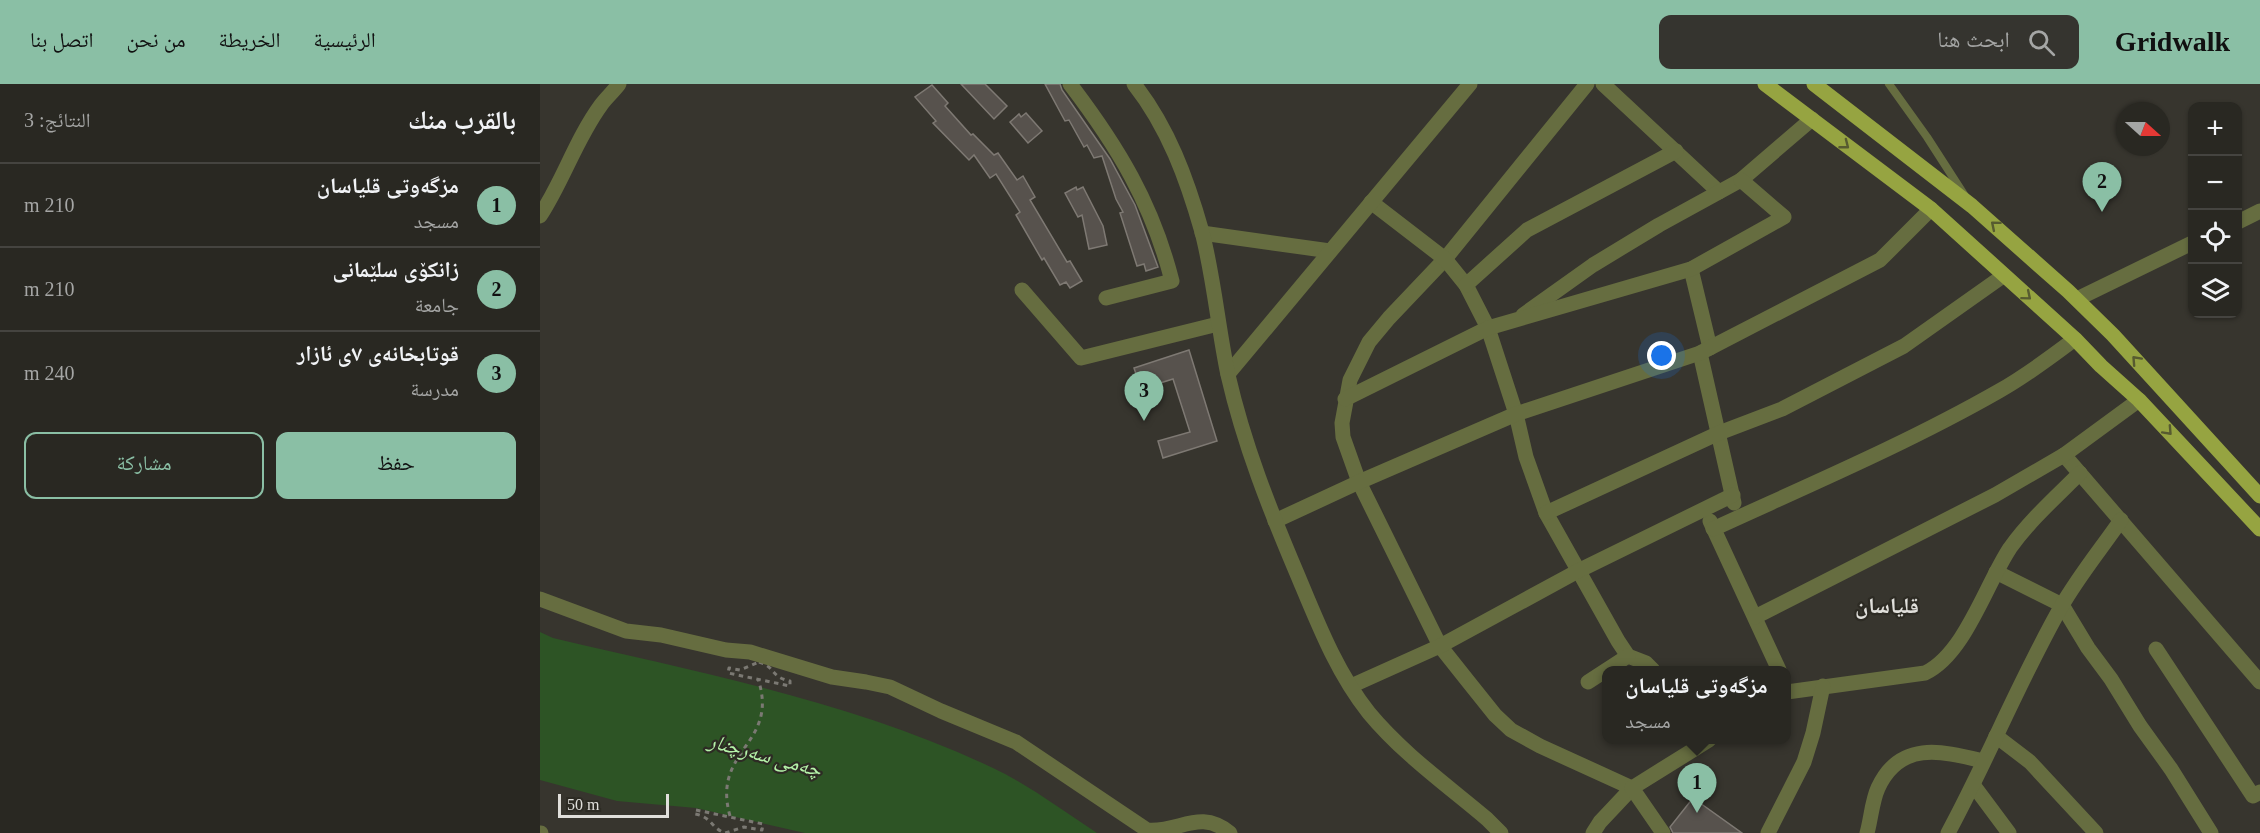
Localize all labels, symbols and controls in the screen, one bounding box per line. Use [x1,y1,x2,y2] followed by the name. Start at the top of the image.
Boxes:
[1659,15,2079,69] search box
[2025,26,2058,59] icon: search
[2115,26,2230,57] text: Gridwalk
[1937,27,2010,52] text: ابحث هنا
[30,28,93,52] text: اتصل بنا
[126,28,186,52] text: من نحن
[219,28,280,52] text: الخريطة
[313,28,376,52] text: الرئيسية
[2116,102,2170,156] north arrow
[2188,102,2242,318] map controls
[2188,102,2242,156] button: +
[408,106,516,135] text: بالقرب منك
[24,109,90,131] text: النتائج: 3
[1838,137,1849,148] one-way arrow
[2188,156,2242,210] button: −
[2082,162,2122,212] pin: 2
[317,173,459,198] text: مزگەوتی قلیاسان
[24,194,75,216] text: 210 m
[492,194,502,216] text: 1
[414,210,459,232] text: مسجد
[2188,210,2242,264] button: locate
[1990,222,2001,233] one-way arrow
[333,257,459,282] text: زانکۆی سلێمانی
[2188,264,2242,318] button: layers
[24,278,75,300] text: 210 m
[492,278,502,300] text: 2
[2020,289,2031,300] one-way arrow
[415,294,459,316] text: جامعة
[297,341,459,366] text: قوتابخانەی ٧ی ئازار
[1647,341,1676,370] your location
[2132,356,2143,367] one-way arrow
[24,362,75,384] text: 240 m
[492,362,502,384] text: 3
[1124,372,1164,421] pin: 3
[410,378,459,400] text: مدرسة
[2161,424,2172,434] one-way arrow
[24,432,264,499] button: مشاركة
[276,432,516,499] button: حفظ
[1855,593,1919,619] district label: قلياسان
[1602,666,1791,744] popup
[1625,673,1768,698] text: مزگەوتی قلیاسان
[1625,710,1671,732] text: مسجد
[703,728,825,783] water label: چەمی سەرچنار
[1678,764,1716,813] pin: 1
[558,791,669,818] scale bar
[567,796,599,813] text: 50 m

